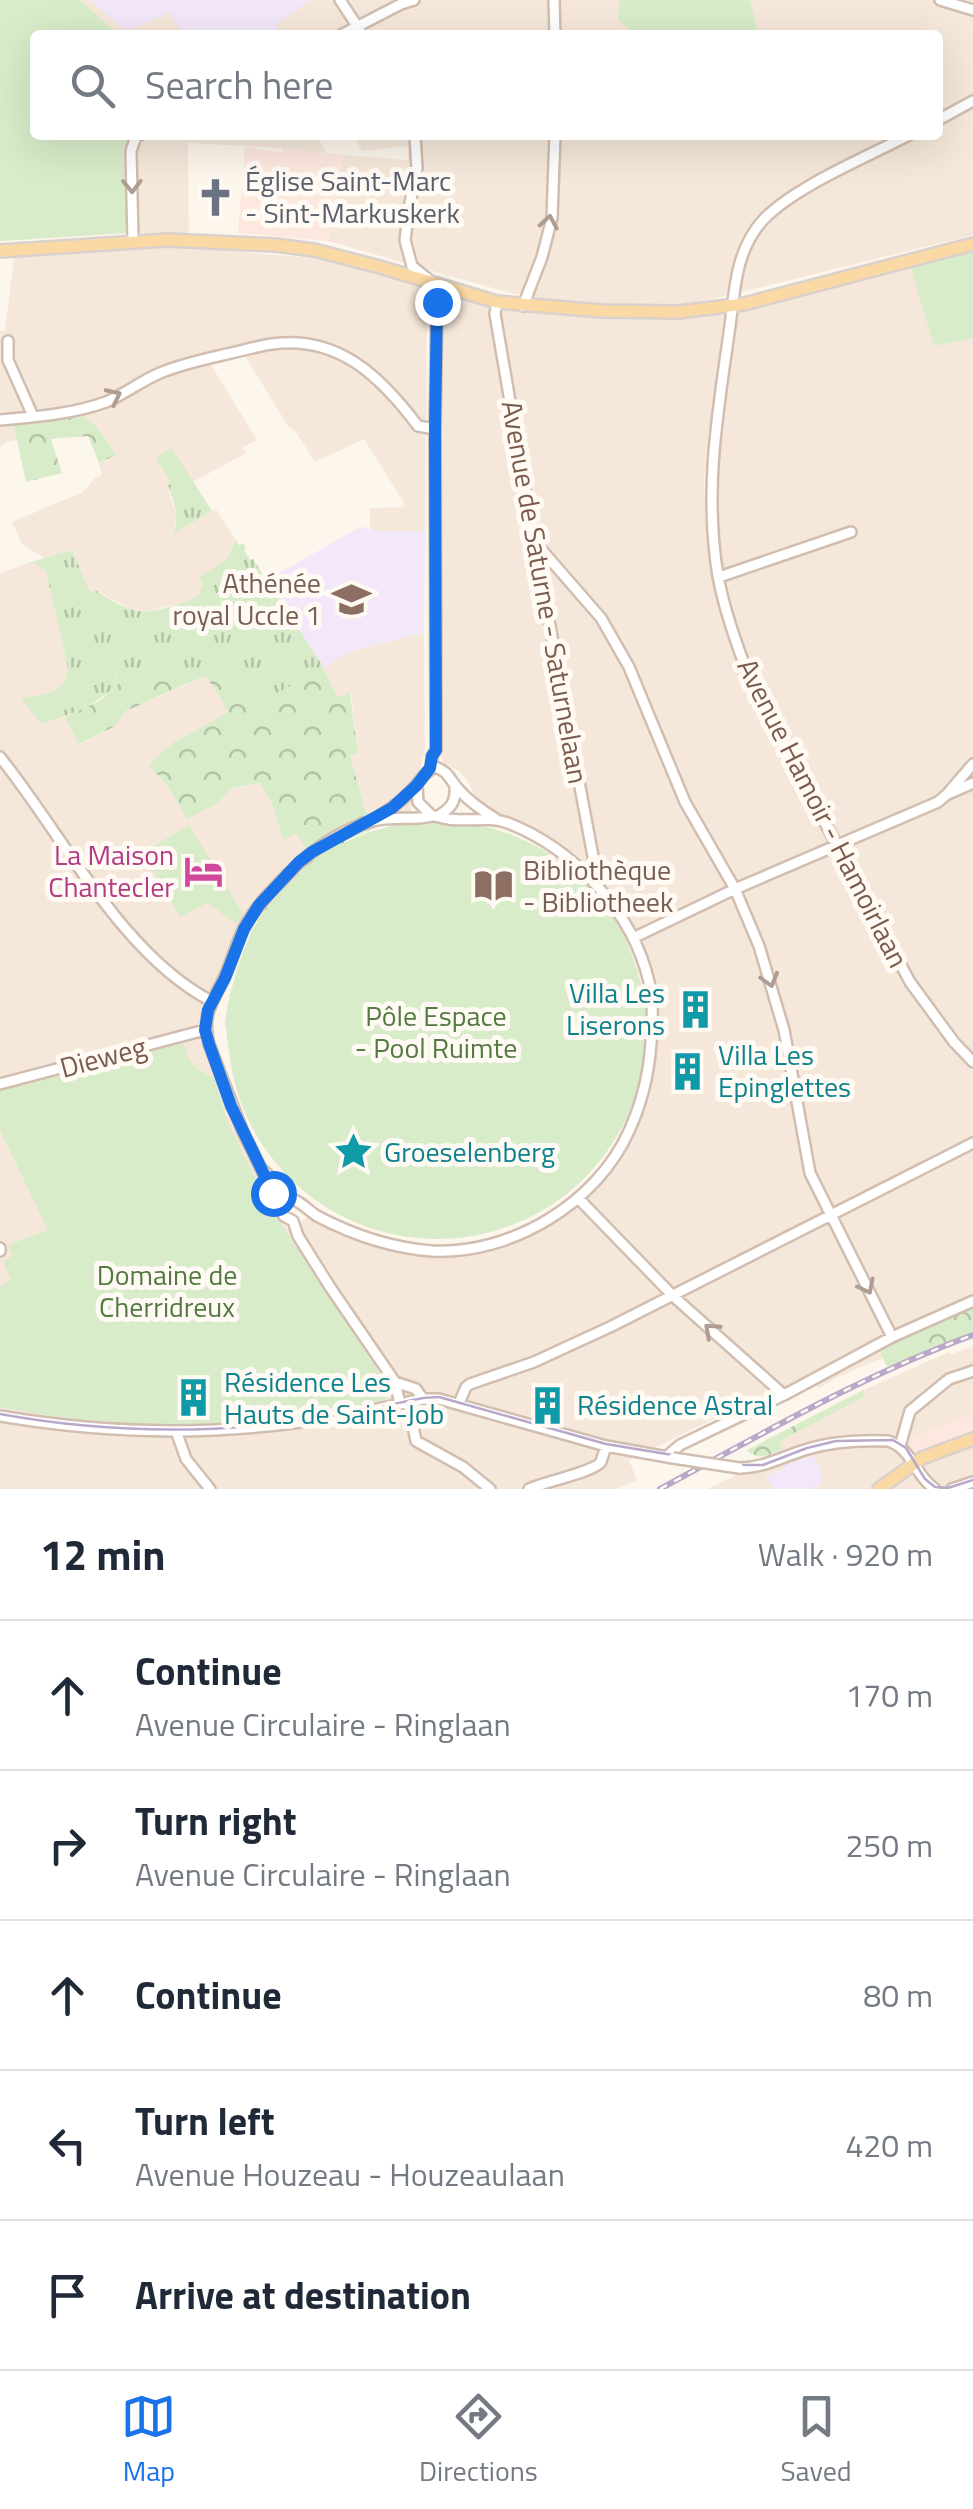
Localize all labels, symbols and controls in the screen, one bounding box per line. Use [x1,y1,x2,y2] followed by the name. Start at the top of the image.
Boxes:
[30,30,943,140] search box
[145,56,333,114] text: Search here
[65,58,120,113] icon: search
[245,159,460,234] place label: Église Saint-Marc - Sint-Markuskerk
[194,176,236,218] church icon: Église Saint-Marc - Sint-Markuskerk
[121,180,143,195] one-way arrow
[538,214,559,230] one-way arrow
[415,280,461,326] route end
[104,389,122,408] one-way arrow
[491,397,600,787] street label: Avenue de Saturne - Saturnelaan
[173,561,321,636] place label: Athénée royal Uccle 1
[330,578,372,620] school or university icon: Athénée royal Uccle 1
[727,651,920,975] street label: Avenue Hamoir - Hamoirlaan
[48,833,174,908] place label: La Maison Chantecler
[523,848,673,923] place label: Bibliothèque - Bibliotheek
[183,850,225,892] hotel icon: La Maison Chantecler
[472,865,514,907] library icon: Bibliothèque - Bibliotheek
[566,971,665,1046] place label: Villa Les Liserons
[758,971,779,988] one-way arrow
[674,988,716,1030] building icon: Villa Les Liserons
[355,994,517,1069] park label: Pôle Espace - Pool Ruimte
[55,1024,151,1089] street label: Dieweg
[718,1033,851,1108] place label: Villa Les Epinglettes
[667,1050,709,1092] building icon: Villa Les Epinglettes
[384,1130,555,1173] place label: Groeselenberg
[333,1131,375,1173] place icon: Groeselenberg
[251,1171,297,1217] route start
[97,1253,237,1328] park label: Domaine de Cherridreux
[855,1277,874,1295] one-way arrow
[704,1324,723,1342] one-way arrow
[224,1360,444,1435] place label: Résidence Les Hauts de Saint-Job
[173,1377,215,1419] building icon: Résidence Les Hauts de Saint-Job
[577,1383,773,1426] place label: Résidence Astral
[526,1384,568,1426] building icon: Résidence Astral
[40,1522,166,1586] text: 12 min
[758,1530,933,1578] text: Walk · 920 m
[135,1642,282,1700] text: Continue
[40,1668,95,1723] icon: ahead
[845,1671,933,1719] text: 170 m
[135,1700,511,1748] text: Avenue Circulaire - Ringlaan
[135,1792,297,1850] text: Turn right
[40,1818,95,1873] icon: right
[845,1821,933,1869] text: 250 m
[135,1850,511,1898] text: Avenue Circulaire - Ringlaan
[135,1966,282,2024] text: Continue
[40,1968,95,2023] icon: ahead
[863,1971,933,2019] text: 80 m
[135,2092,275,2150] text: Turn left
[40,2118,95,2173] icon: left
[845,2121,933,2169] text: 420 m
[135,2150,565,2198] text: Avenue Houzeau - Houzeaulaan
[135,2266,471,2324] text: Arrive at destination
[40,2268,95,2323] icon: arrive
[121,2389,176,2492] tab: Map
[419,2389,538,2492] tab: Directions
[780,2389,852,2492] tab: Saved

